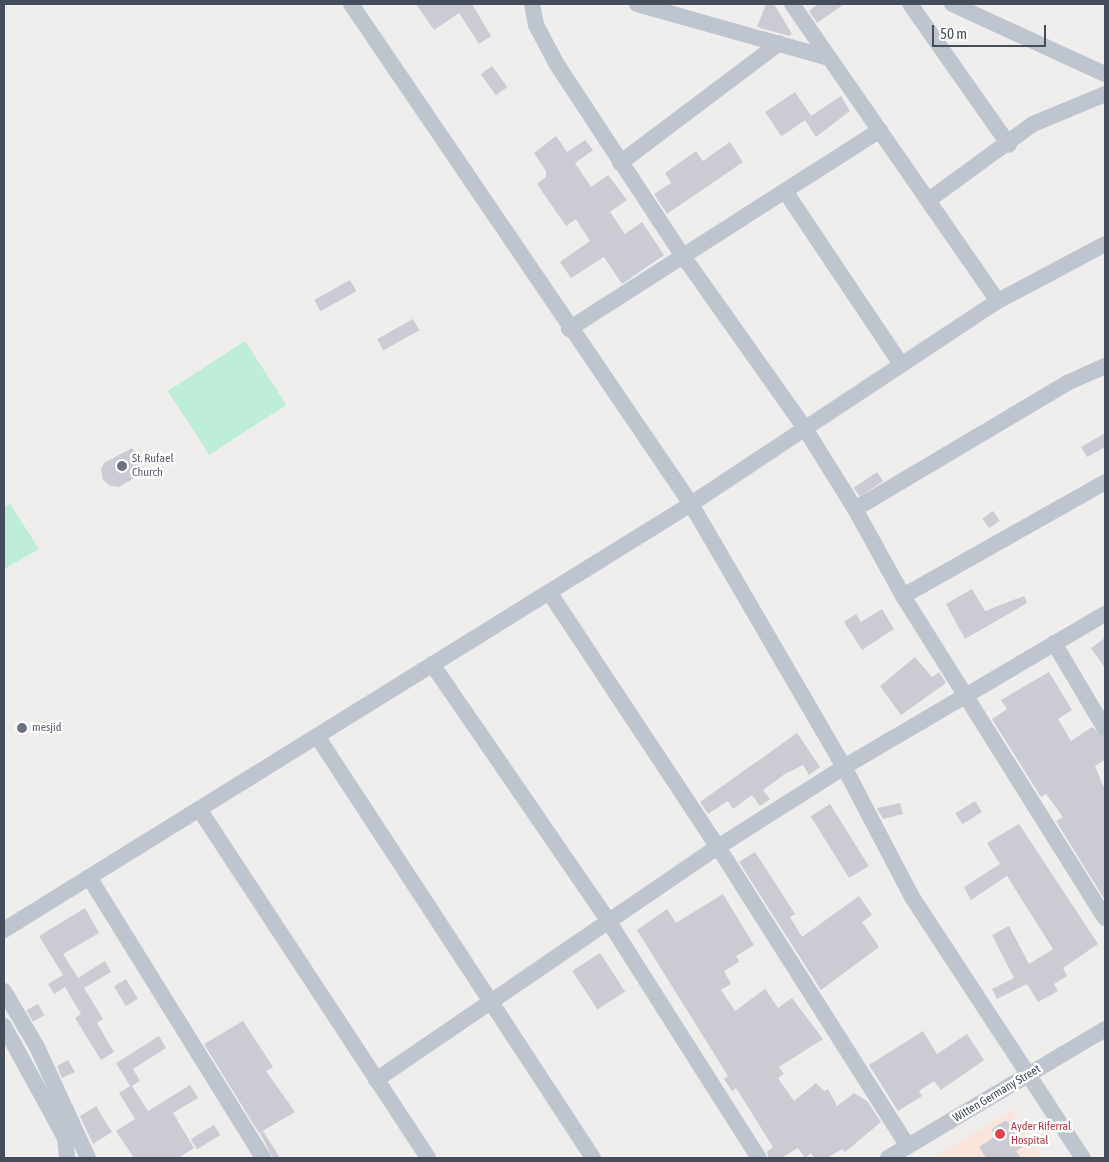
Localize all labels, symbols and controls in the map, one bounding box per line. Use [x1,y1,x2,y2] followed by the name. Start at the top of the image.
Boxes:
[934,15,1048,47] scale bar
[940,25,967,42] text: 50 m
[132,452,174,480] place label: St. Rufael Church
[116,460,128,472] marker: St. Rufael Church
[32,721,62,735] place label: mesjid
[16,722,28,734] marker: mesjid
[951,1062,1043,1126] street label: Witten Germany Street
[1011,1120,1071,1148] place label: Ayder Riferral Hospital
[993,1127,1007,1141] marker: Ayder Riferral Hospital

